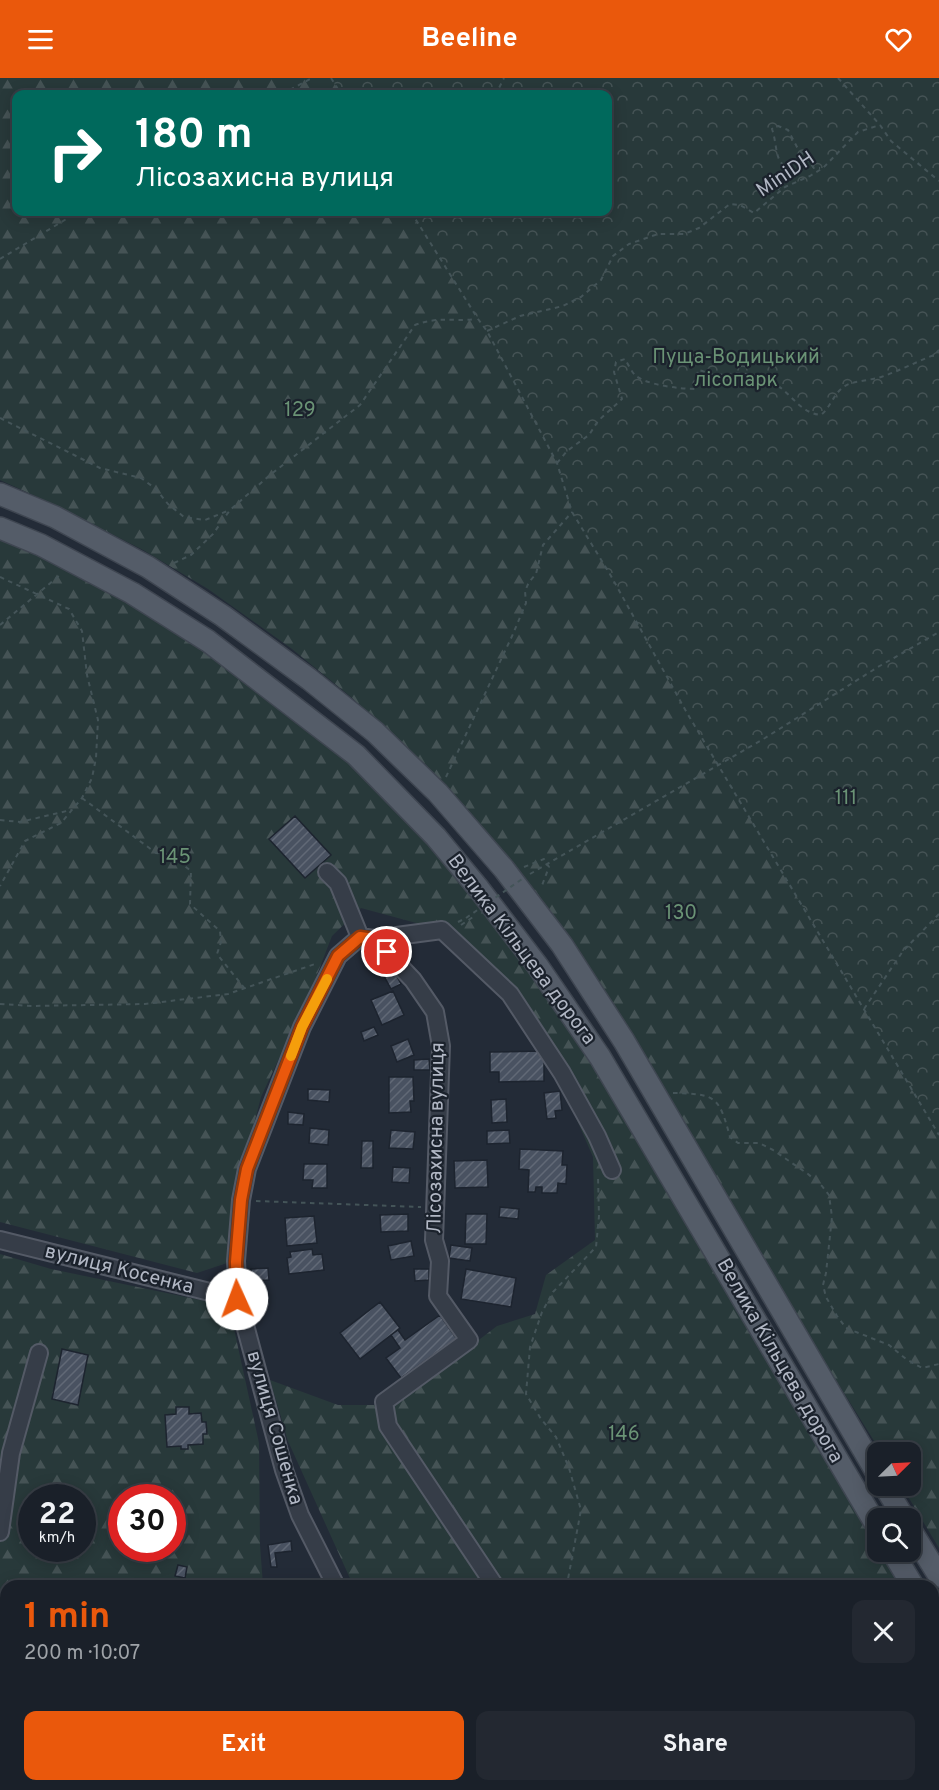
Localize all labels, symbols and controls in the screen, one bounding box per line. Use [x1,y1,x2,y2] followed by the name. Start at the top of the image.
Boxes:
[421,22,518,56] text: Beeline
[24,23,57,56] icon: menu
[882,23,915,56] icon: heart
[135,110,252,163] text: 180 m
[36,114,114,192] icon: right
[752,146,820,204] street label: MiniDH
[135,162,394,196] text: Лісозахисна вулиця
[652,345,820,394] park label: Пуща-Водицький лісопарк
[284,398,316,424] park label: 129
[835,786,857,812] park label: 111
[159,845,191,871] park label: 145
[441,849,601,1051] street label: Велика Кільцева дорога
[665,901,697,927] park label: 130
[361,926,412,977] pin
[370,935,403,968] icon: arrive
[422,1042,452,1234] street label: Лісозахисна вулиця
[42,1239,196,1301] street label: вулиця Косенка
[710,1254,848,1468] street label: Велика Кільцева дорога
[205,1267,269,1331] position arrow
[240,1348,308,1508] street label: вулиця Сошенка
[608,1422,640,1448] park label: 146
[867,1442,921,1496] north arrow
[867,1442,921,1562] map controls
[108,1484,186,1562] speed limit sign: 30
[39,1497,75,1534] text: 22
[867,1508,921,1562] button: search
[39,1529,75,1548] text: km/h
[24,1595,110,1641] text: 1 min
[852,1600,915,1663] button: close
[24,1641,140,1667] text: 200 m · 10:07
[24,1711,464,1780] button: Exit
[476,1711,915,1780] button: Share

